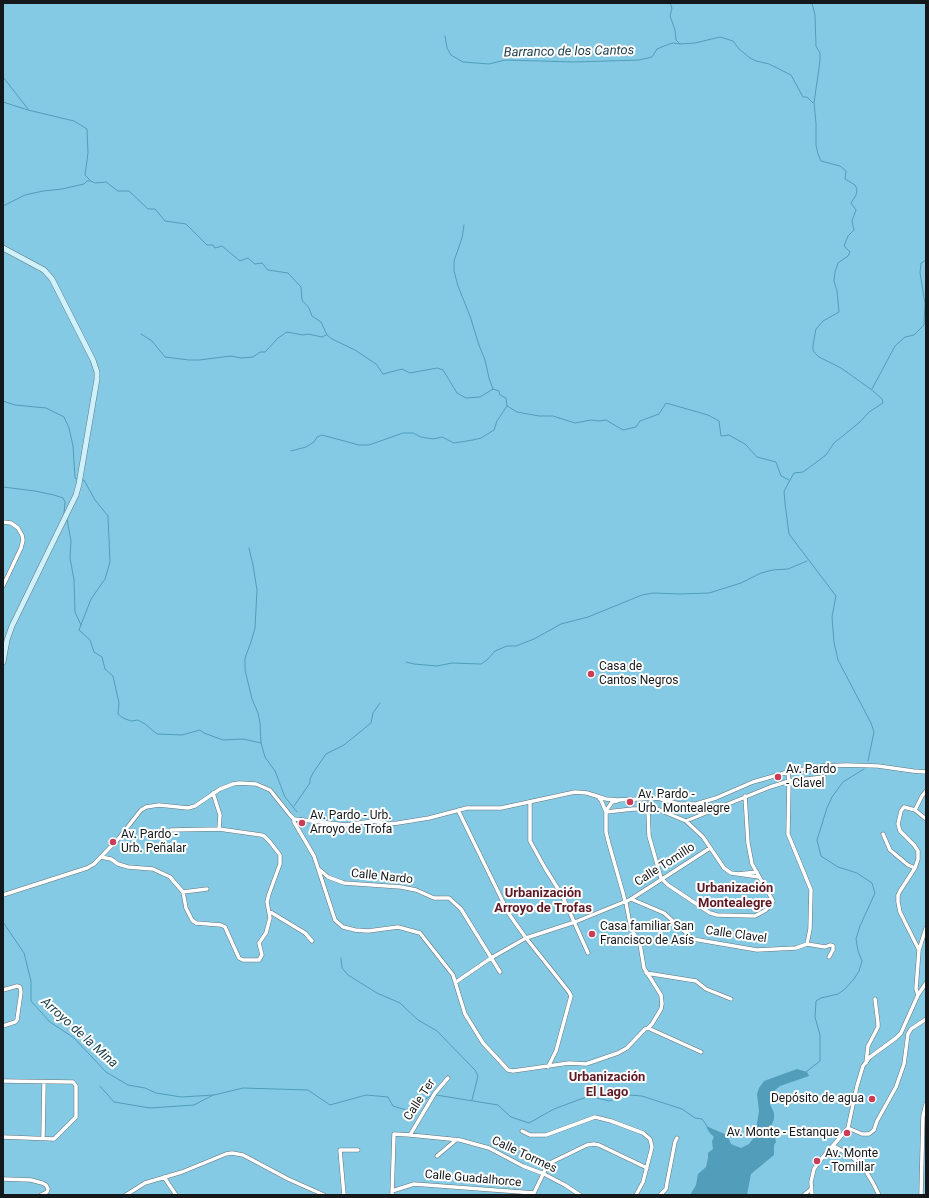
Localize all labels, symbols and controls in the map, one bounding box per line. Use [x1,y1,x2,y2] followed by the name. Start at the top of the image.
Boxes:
[504,43,634,61] water label: Barranco de los Cantos
[599,660,678,688] place label: Casa de Cantos Negros
[586,669,596,679] marker: Casa de Cantos Negros
[786,763,836,791] place label: Av. Pardo - Clavel
[773,772,783,782] marker: Av. Pardo - Clavel
[638,788,730,816] place label: Av. Pardo - Urb. Montealegre
[625,797,635,807] marker: Av. Pardo - Urb. Montealegre
[310,809,392,837] place label: Av. Pardo - Urb. Arroyo de Trofa
[297,818,307,828] marker: Av. Pardo - Urb. Arroyo de Trofa
[121,828,186,856] place label: Av. Pardo - Urb. Peñalar
[108,837,118,847] marker: Av. Pardo - Urb. Peñalar
[632,840,698,890] street label: Calle Tomillo
[350,867,414,887] street label: Calle Nardo
[697,881,773,912] district label: Urbanización Montealegre
[494,886,592,917] district label: Urbanización Arroyo de Trofas
[600,920,694,948] place label: Casa familiar San Francisco de Asís
[704,924,768,946] street label: Calle Clavel
[587,929,597,939] marker: Casa familiar San Francisco de Asís
[37,994,121,1072] water label: Arroyo de la Mina
[569,1070,645,1101] district label: Urbanización El Lago
[401,1077,439,1123] street label: Calle Ter
[771,1092,864,1106] place label: Depósito de agua
[867,1094,877,1104] marker: Depósito de agua
[727,1126,839,1140] place label: Av. Monte - Estanque
[842,1128,852,1138] marker: Av. Monte - Estanque
[489,1134,559,1176] street label: Calle Tormes
[825,1147,878,1175] place label: Av. Monte - Tomillar
[812,1156,822,1166] marker: Av. Monte - Tomillar
[424,1168,522,1190] street label: Calle Guadalhorce

